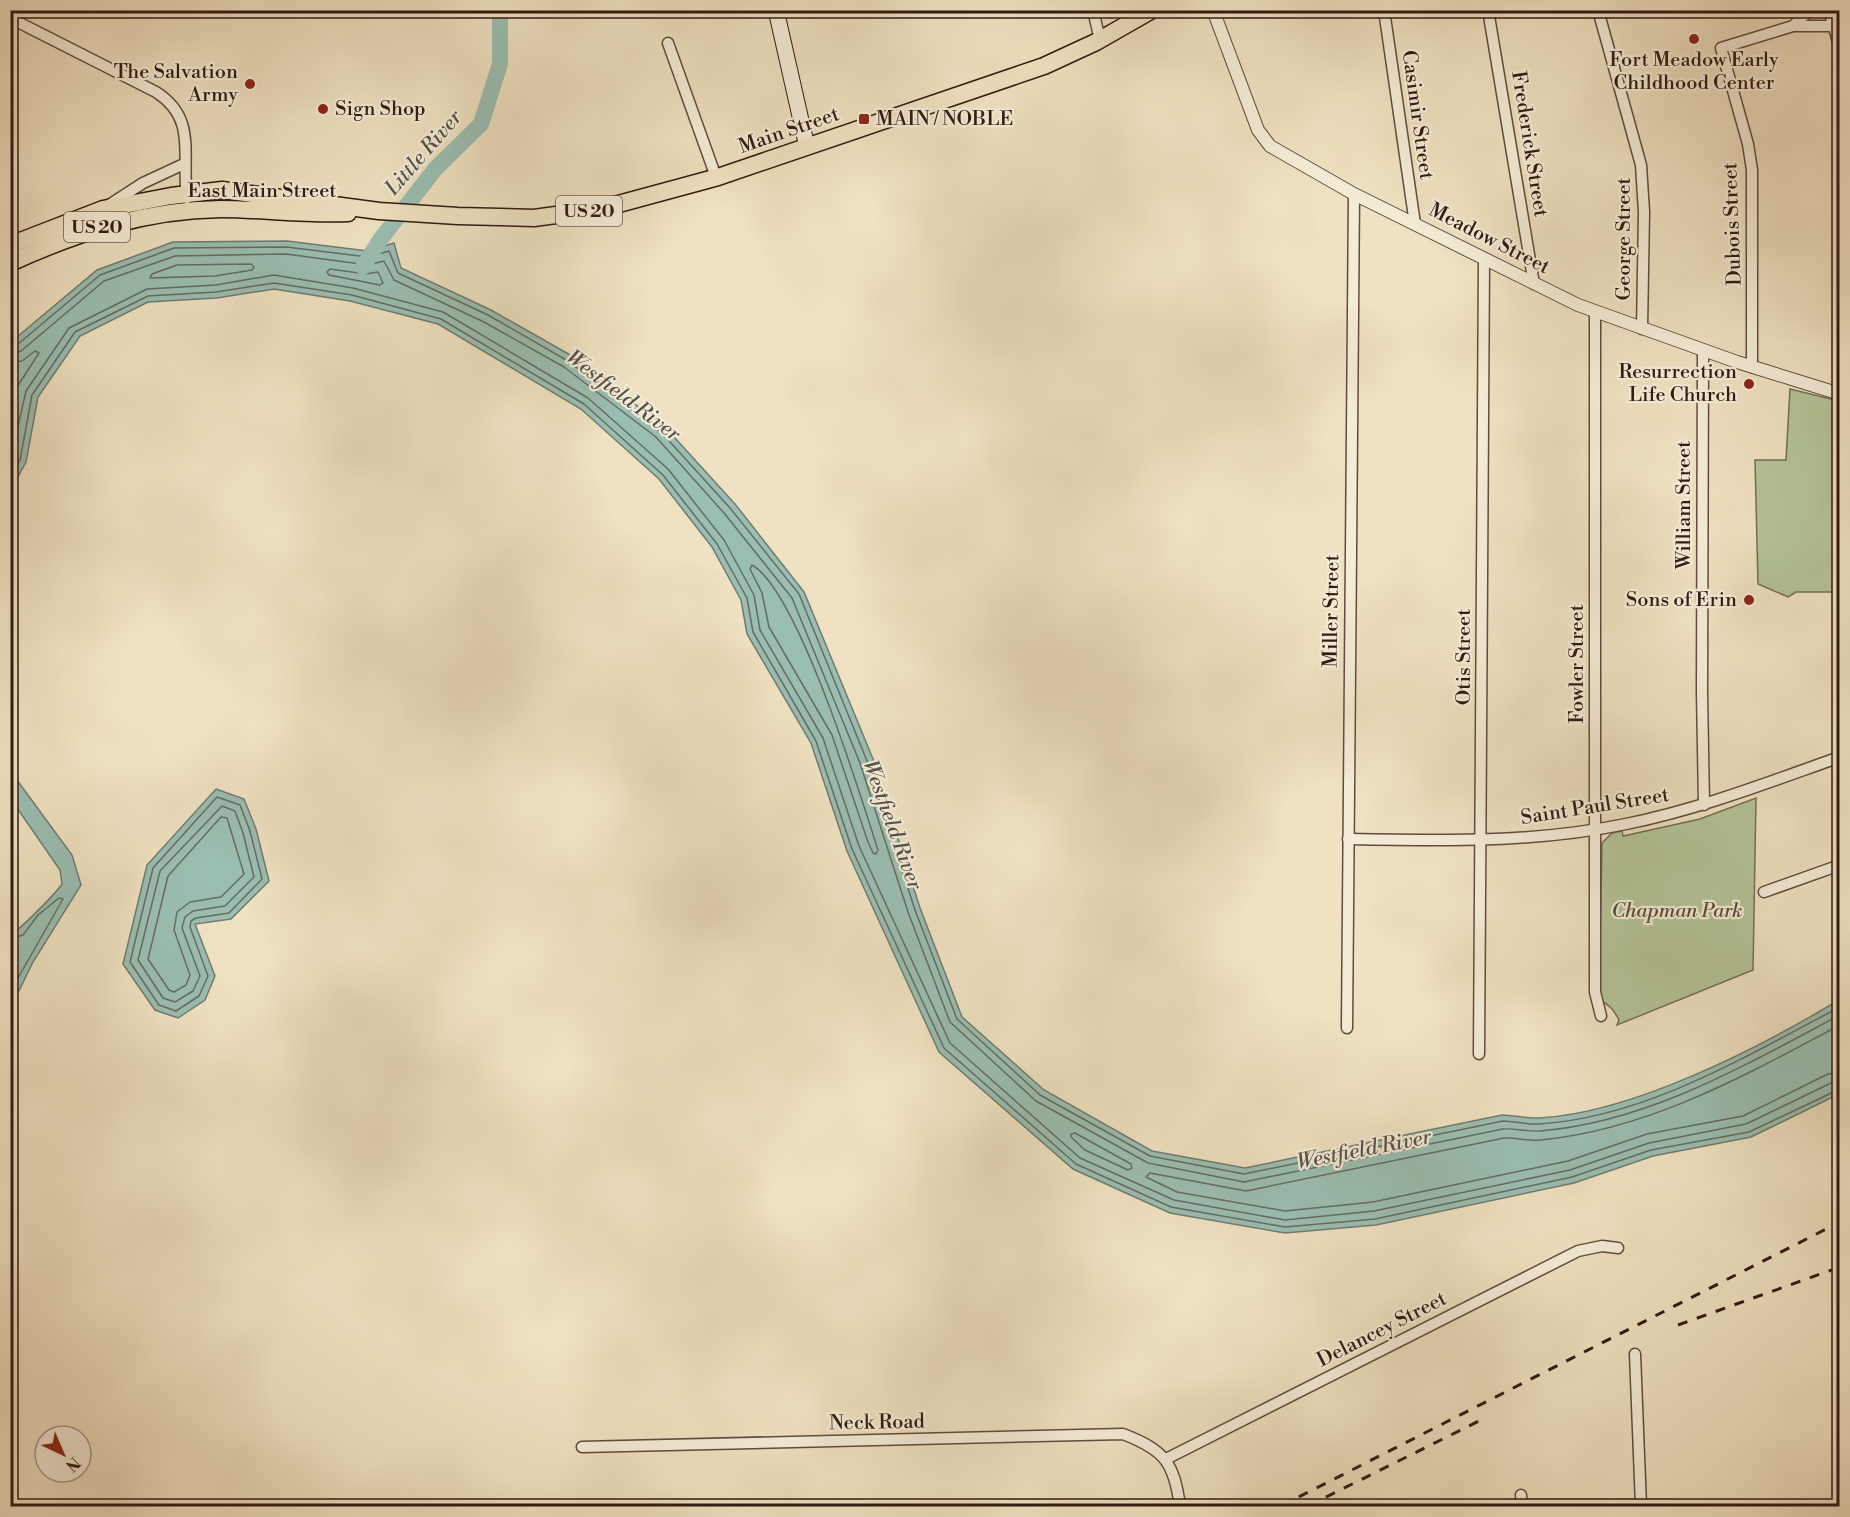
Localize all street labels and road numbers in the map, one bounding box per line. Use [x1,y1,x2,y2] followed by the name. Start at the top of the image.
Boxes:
[1396,49,1438,181] street label: Casimir Street
[1505,69,1553,219] street label: Frederick Street
[735,102,843,160] street label: Main Street
[1718,162,1748,286] street label: Dubois Street
[1612,177,1637,301] street label: George Street
[188,179,336,204] street label: East Main Street
[556,196,622,226] road number: US 20
[1424,198,1554,280] street label: Meadow Street
[64,212,130,242] road number: US 20
[1672,441,1697,570] street label: William Street
[1319,554,1345,668] street label: Miller Street
[1565,604,1590,724] street label: Fowler Street
[1452,609,1477,705] street label: Otis Street
[1519,783,1671,831] street label: Saint Paul Street
[1313,1287,1451,1373] street label: Delancey Street
[829,1410,926,1436] street label: Neck Road

